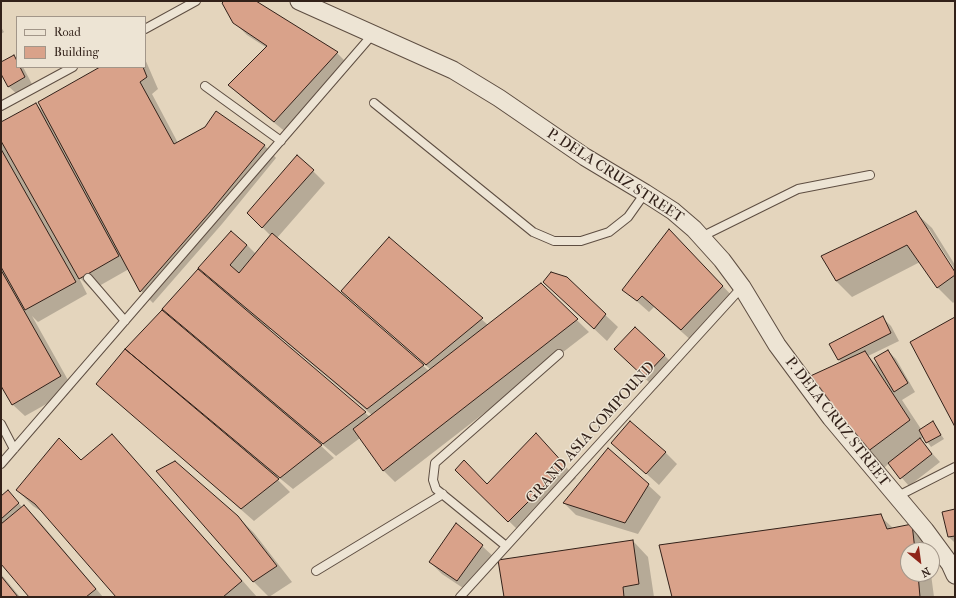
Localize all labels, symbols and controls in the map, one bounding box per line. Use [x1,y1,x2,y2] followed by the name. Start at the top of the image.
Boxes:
[16,16,146,68] legend
[54,25,81,39] text: Road
[54,45,99,59] text: Building
[543,125,687,227] street label: P. DELA CRUZ STREET
[781,354,893,490] street label: P. DELA CRUZ STREET
[523,359,659,507] street label: GRAND ASIA COMPOUND
[900,542,940,582] north arrow
[919,564,932,580] text: N

